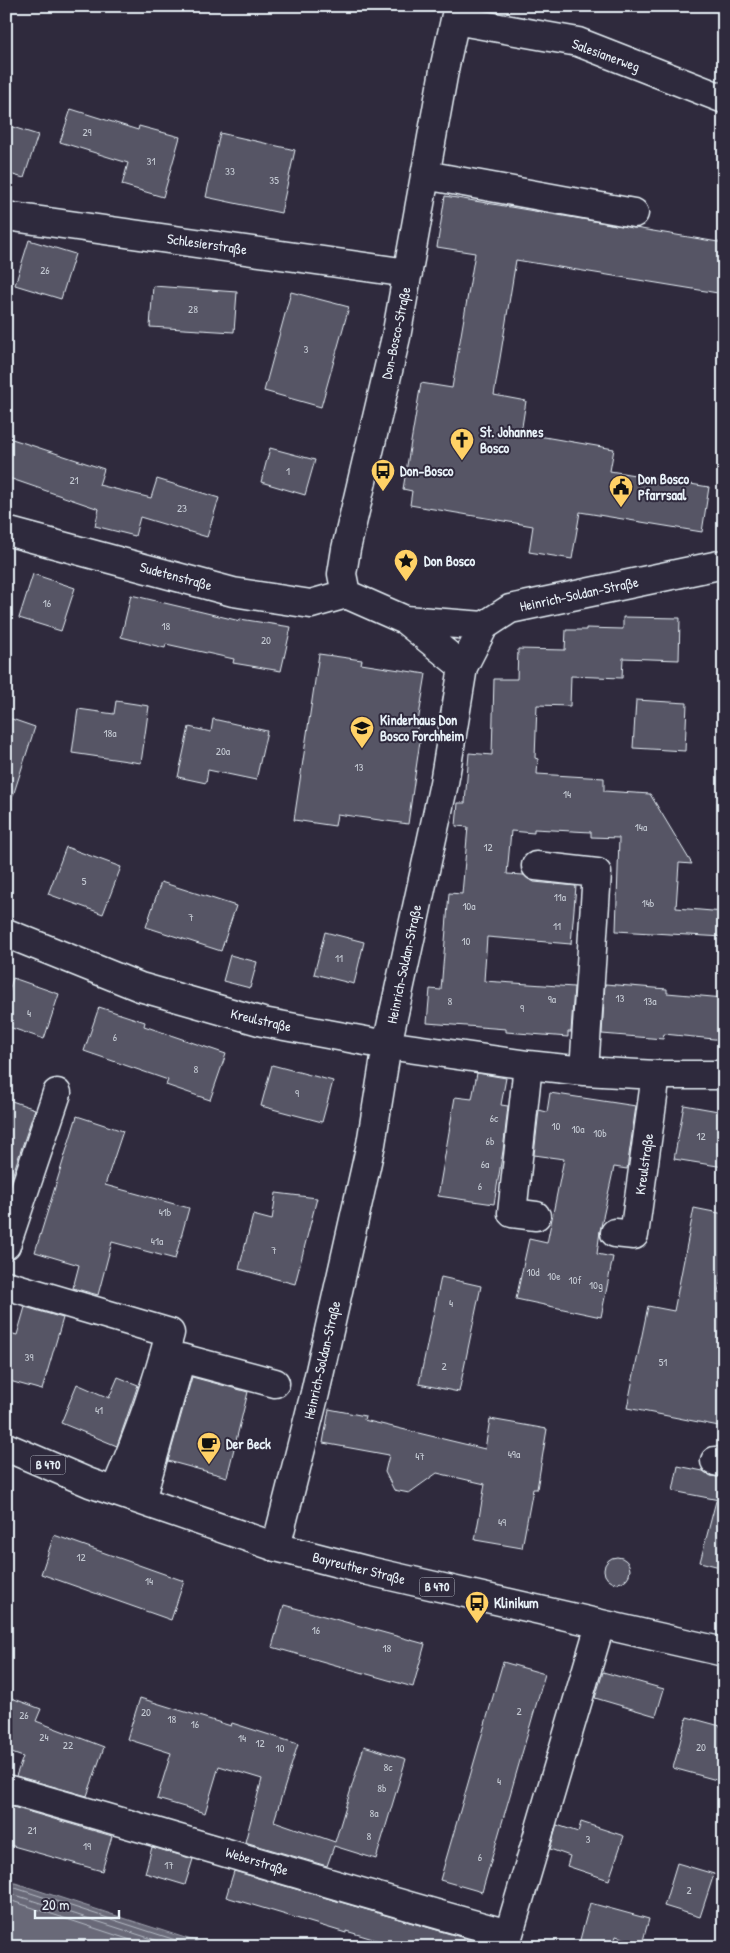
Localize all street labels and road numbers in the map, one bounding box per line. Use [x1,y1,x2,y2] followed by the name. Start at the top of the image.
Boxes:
[569,33,643,77] street label: Salesianerweg
[166,228,249,260] street label: Schlesierstraße
[376,284,416,381] street label: Don-Bosco-Straße
[138,557,215,595] street label: Sudetenstraße
[518,572,641,616] street label: Heinrich-Soldan-Straße
[382,902,426,1025] street label: Heinrich-Soldan-Straße
[229,1003,294,1037] street label: Kreulstraße
[630,1132,658,1196] street label: Kreulstraße
[299,1298,345,1421] street label: Heinrich-Soldan-Straße
[30,1456,66,1474] road number: B 470
[310,1547,408,1589] street label: Bayreuther Straße
[420,1578,454,1596] road number: B 470
[223,1842,291,1880] street label: Weberstraße

